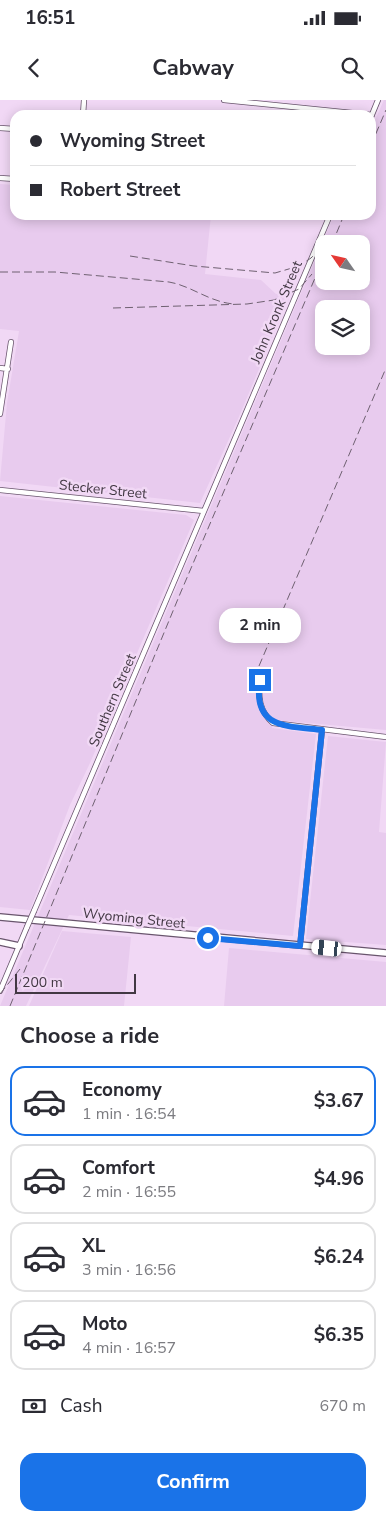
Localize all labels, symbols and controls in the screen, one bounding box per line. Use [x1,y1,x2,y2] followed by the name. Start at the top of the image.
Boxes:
[25,5,75,31] text: 16:51
[152,53,234,83] text: Cabway
[20,54,48,82] icon: back
[338,54,366,82] icon: search
[60,128,205,154] text: Wyoming Street
[60,177,180,203] text: Robert Street
[315,235,370,290] north arrow
[315,235,370,355] map controls
[246,258,307,367] street label: John Kronk Street
[315,300,370,355] button: layers
[58,475,148,504] street label: Stecker Street
[219,608,301,642] callout: 2 min
[239,614,281,636] text: 2 min
[84,651,141,750] street label: Southern Street
[249,669,271,691] route end
[82,904,186,933] street label: Wyoming Street
[197,927,219,949] route start
[311,939,342,957] car
[15,971,136,994] scale bar
[22,973,63,992] text: 200 m
[20,1021,159,1051] text: Choose a ride
[82,1077,162,1103] text: Economy
[22,1079,67,1124] icon: car
[314,1088,364,1114] text: $3.67
[82,1103,176,1125] text: 1 min · 16:54
[82,1155,155,1181] text: Comfort
[22,1157,67,1202] icon: car
[314,1166,364,1192] text: $4.96
[82,1181,176,1203] text: 2 min · 16:55
[82,1233,105,1259] text: XL
[22,1235,67,1280] icon: car
[314,1244,364,1270] text: $6.24
[82,1259,176,1281] text: 3 min · 16:56
[82,1311,128,1337] text: Moto
[22,1313,67,1358] icon: car
[314,1322,364,1348] text: $6.35
[82,1337,176,1359] text: 4 min · 16:57
[20,1392,48,1420] icon: cash
[60,1393,102,1419] text: Cash
[319,1395,366,1417] text: 670 m
[20,1453,366,1511] button: Confirm

